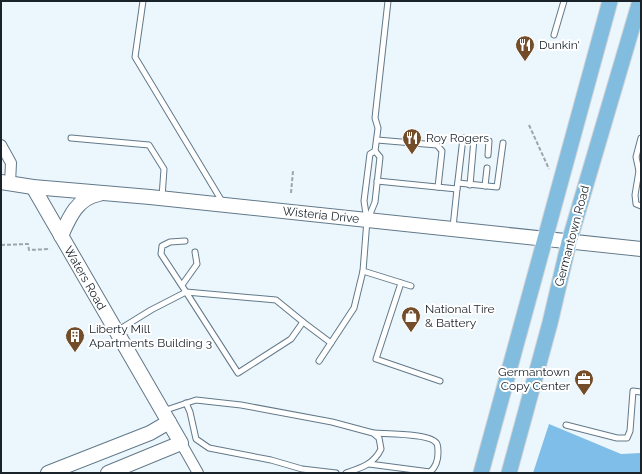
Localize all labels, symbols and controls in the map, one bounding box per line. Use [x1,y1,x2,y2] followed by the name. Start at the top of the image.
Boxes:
[514,34,536,62] restaurant icon: Dunkin'
[539,38,580,52] place label: Dunkin'
[401,127,423,155] restaurant icon: Roy Rogers
[426,131,489,145] place label: Roy Rogers
[552,184,592,288] street label: Germantown Road
[282,204,360,226] street label: Wisteria Drive
[61,244,109,312] street label: Waters Road
[425,302,495,330] place label: National Tire & Battery
[400,305,422,333] shop icon: National Tire & Battery
[89,322,212,350] place label: Liberty Mill Apartments Building 3
[64,325,86,353] building icon: Liberty Mill Apartments Building 3
[498,365,571,393] place label: Germantown Copy Center
[573,368,595,396] office icon: Germantown Copy Center

